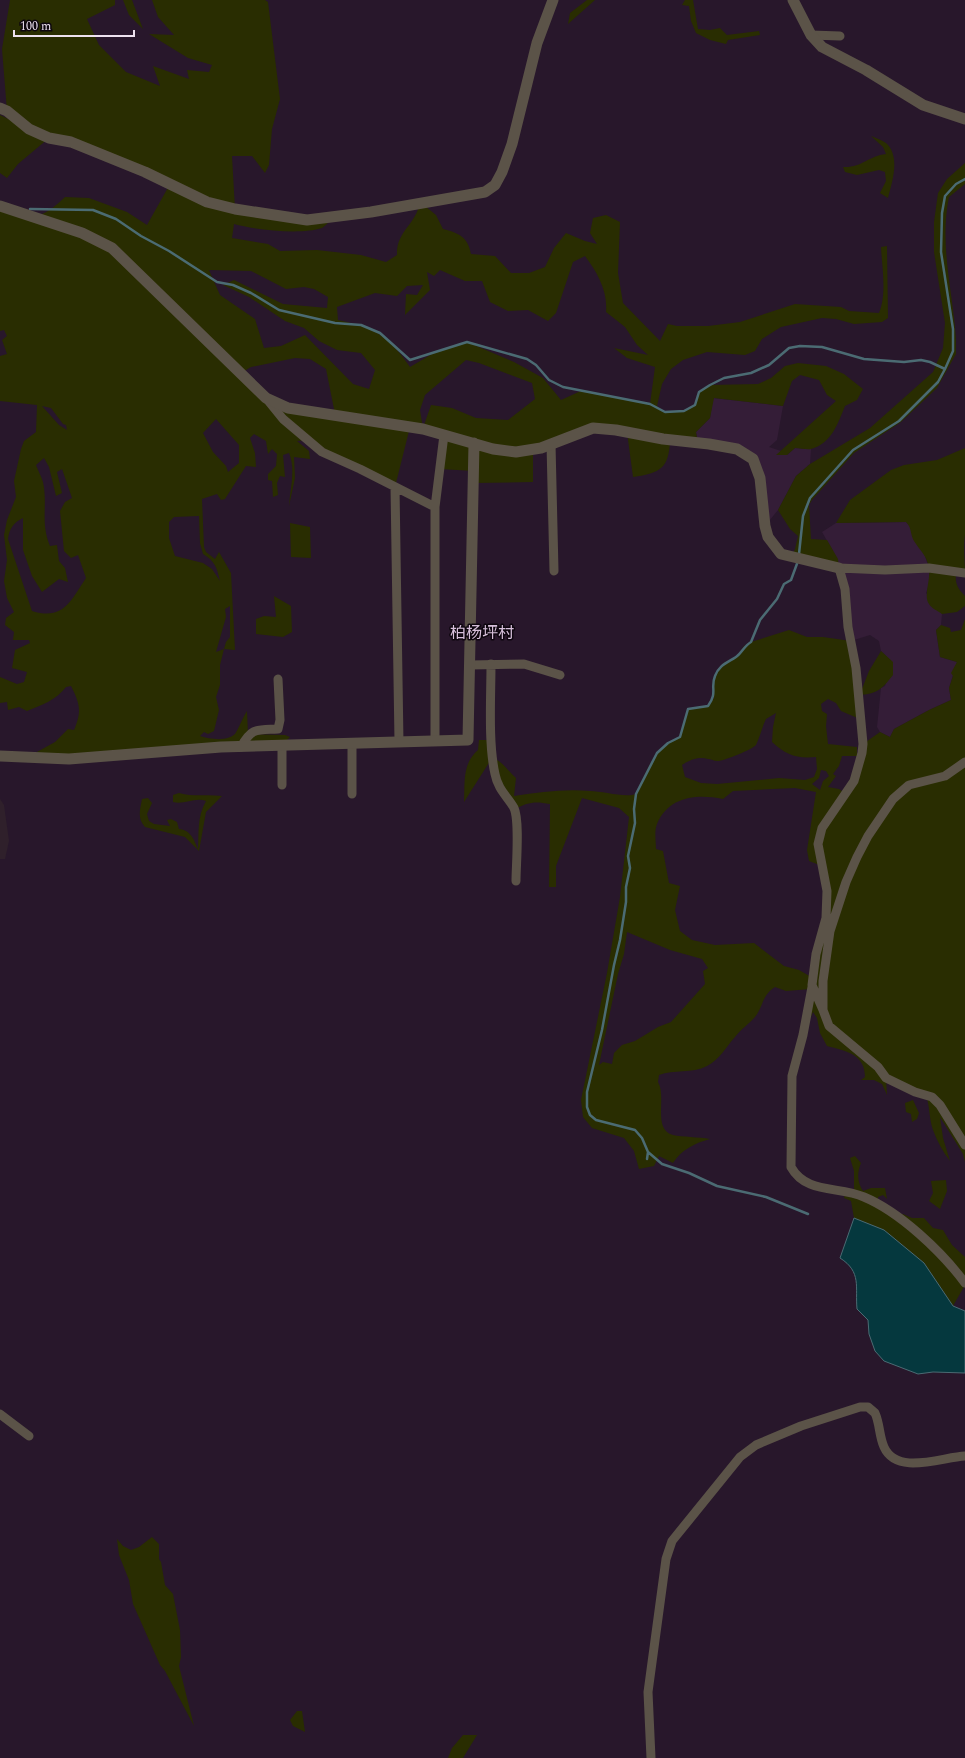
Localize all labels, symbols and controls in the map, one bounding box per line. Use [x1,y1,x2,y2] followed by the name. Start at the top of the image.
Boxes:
[14,12,134,38] scale bar
[20,17,51,36] text: 100 m
[450,621,514,645] district label: 柏杨坪村

